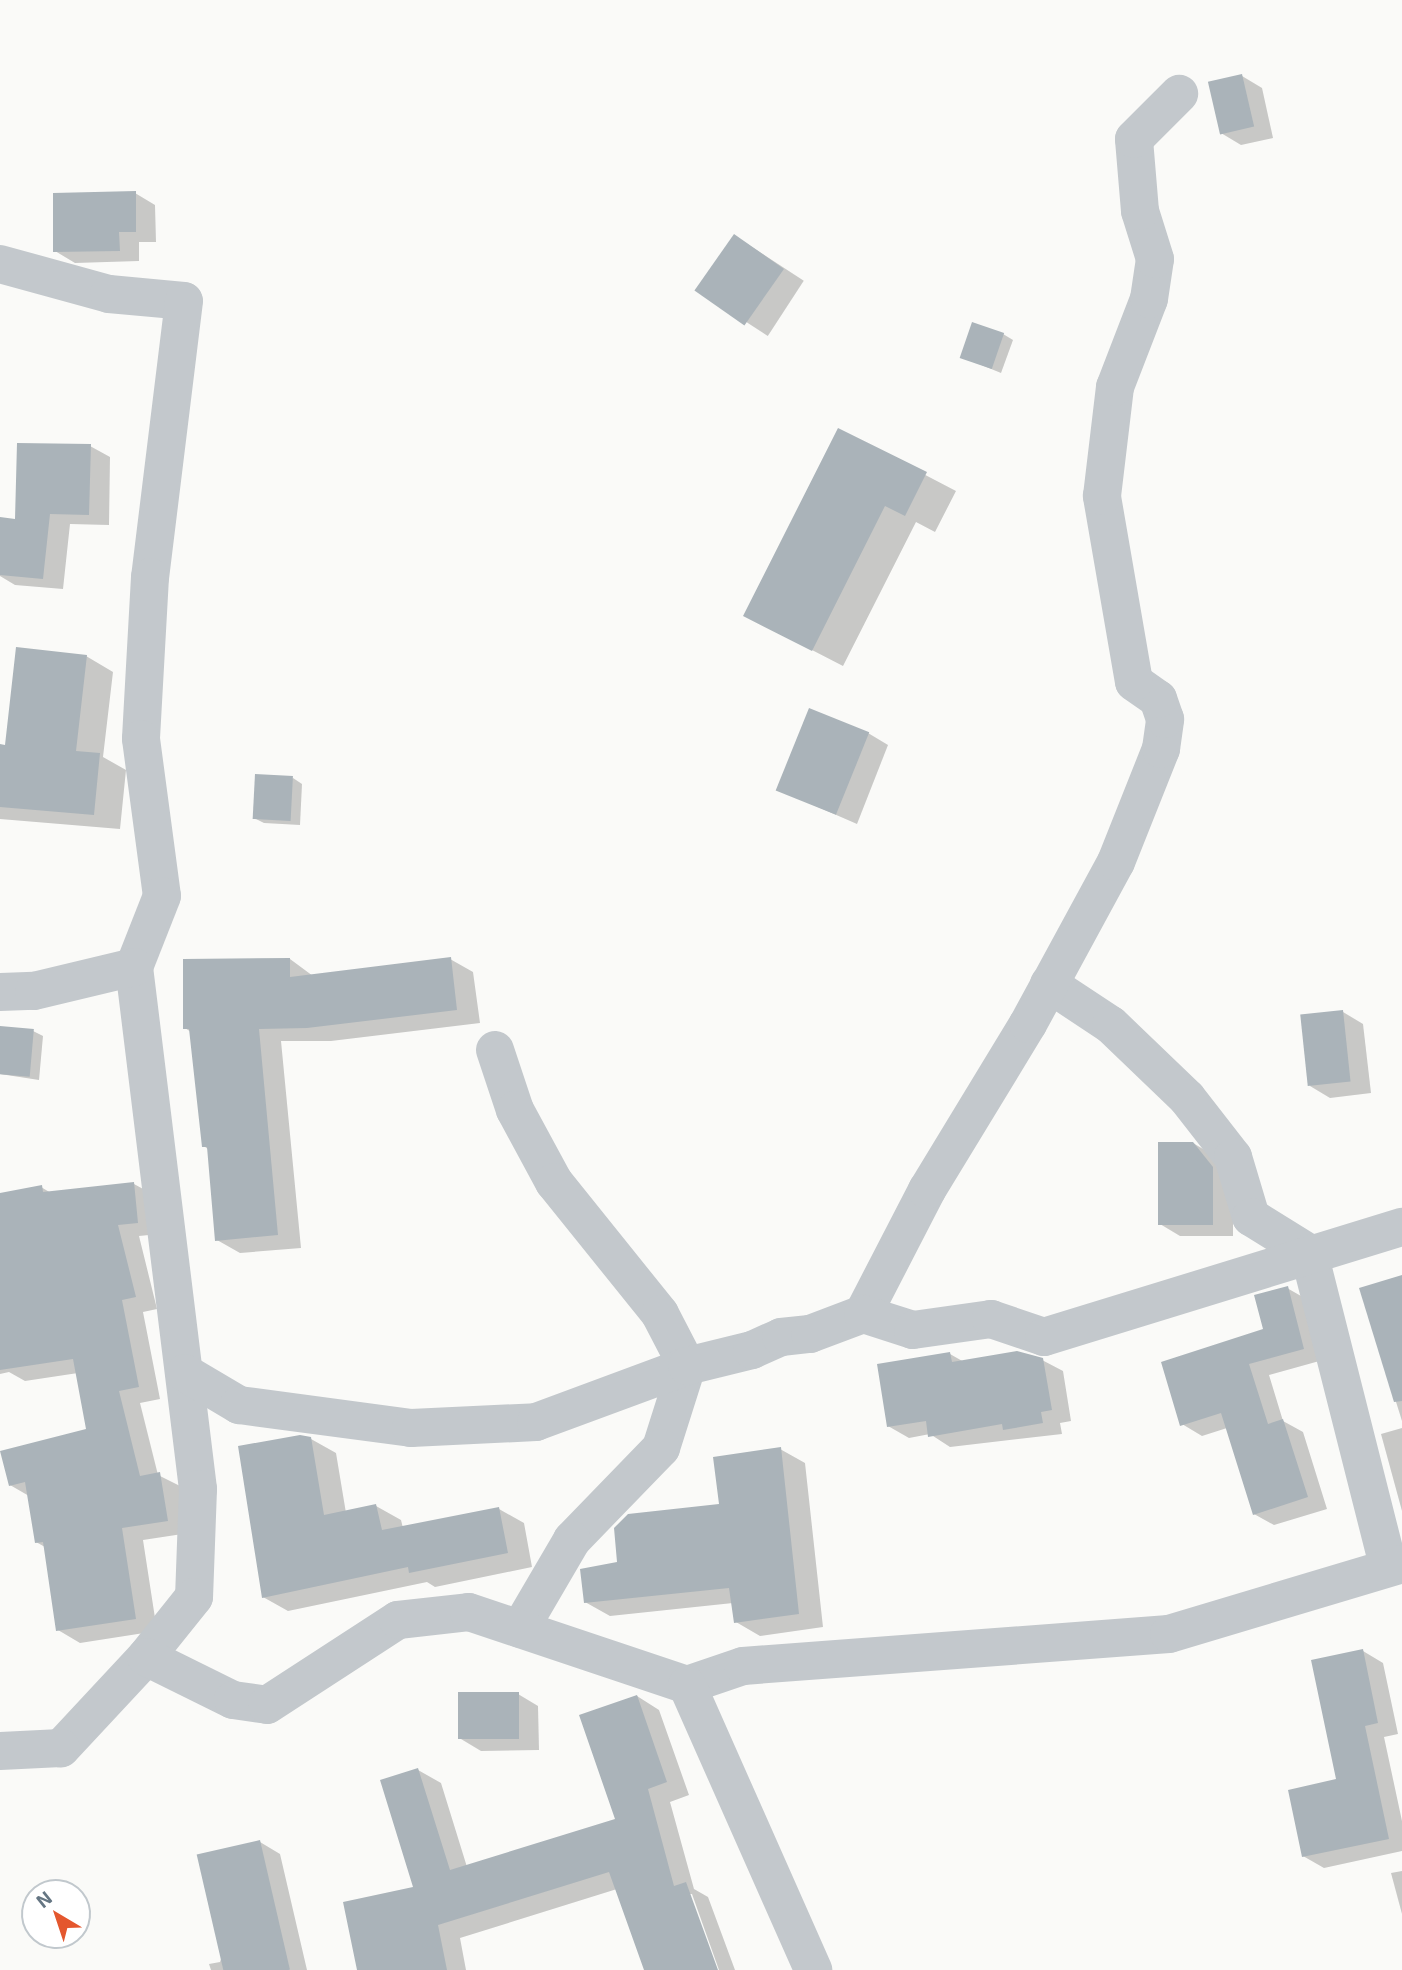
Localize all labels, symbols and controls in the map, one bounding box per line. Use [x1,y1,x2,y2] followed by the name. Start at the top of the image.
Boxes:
[21,1879,91,1949] north arrow
[31,1886,56,1912] text: N

